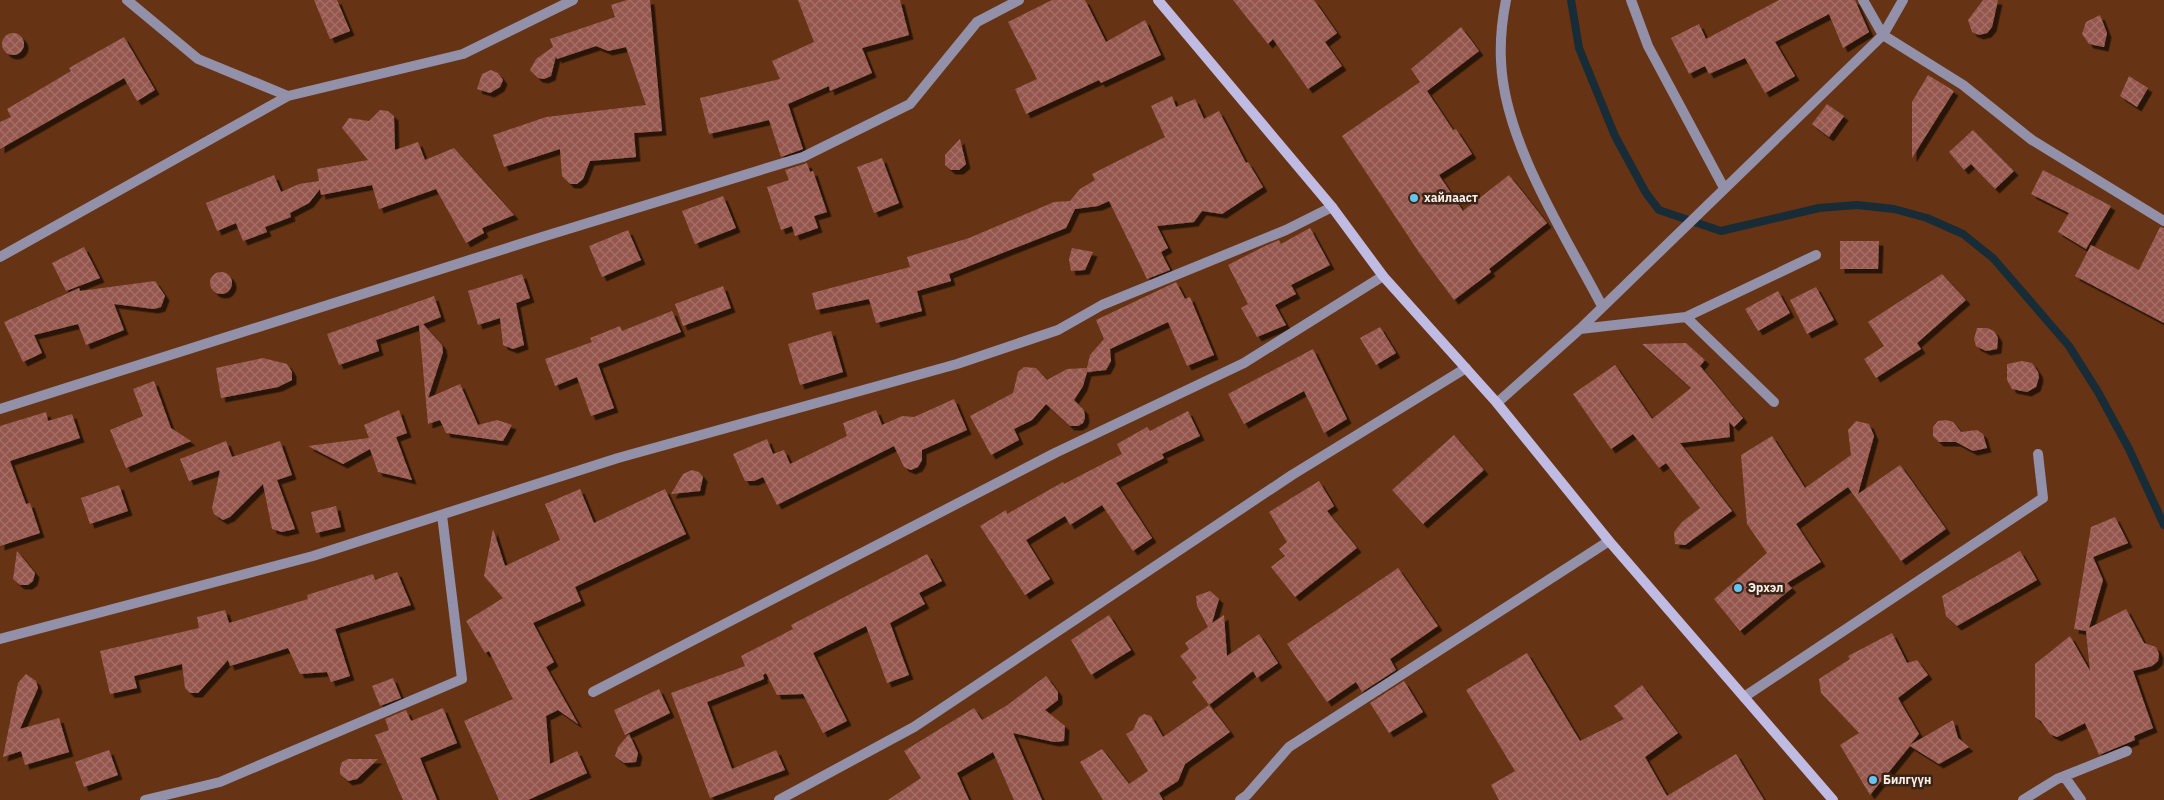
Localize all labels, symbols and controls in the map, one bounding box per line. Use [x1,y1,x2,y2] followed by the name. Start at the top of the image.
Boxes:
[1424,190,1478,205] place label: хайлааст
[1408,192,1420,204] marker: хайлааст
[1748,580,1783,595] place label: Эрхэл
[1732,582,1744,594] marker: Эрхэл
[1883,772,1931,787] place label: Билгүүн
[1867,774,1879,786] marker: Билгүүн

